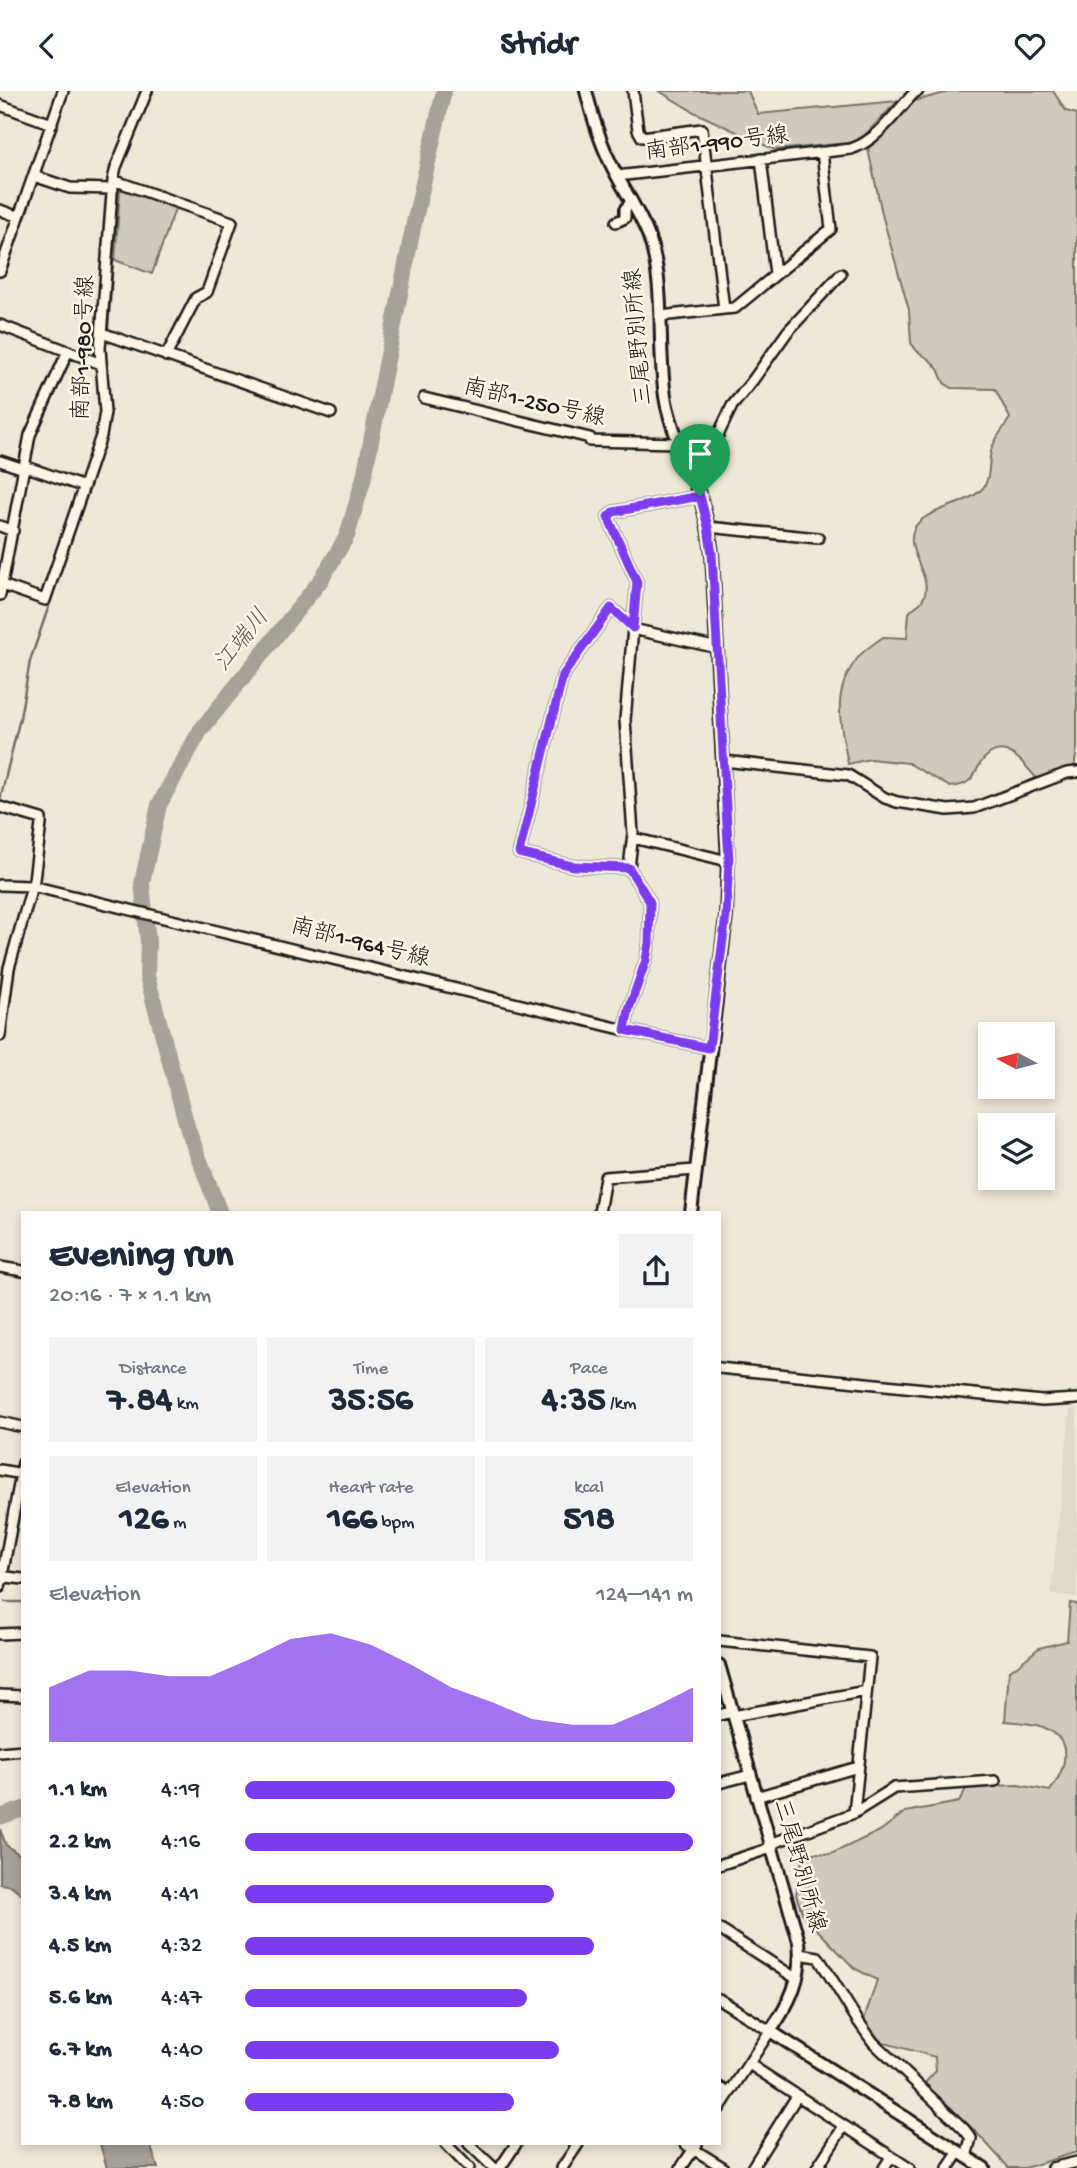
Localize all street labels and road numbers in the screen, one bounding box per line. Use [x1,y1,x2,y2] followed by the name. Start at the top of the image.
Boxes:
[643,122,790,167] street label: 南部1-990号線
[620,267,659,407] street label: 三尾野別所線
[68,275,101,421] street label: 南部1-980号線
[460,374,608,433] street label: 南部1-250号線
[288,913,433,974] street label: 南部1-964号線
[766,1796,831,1936] street label: 三尾野別所線

